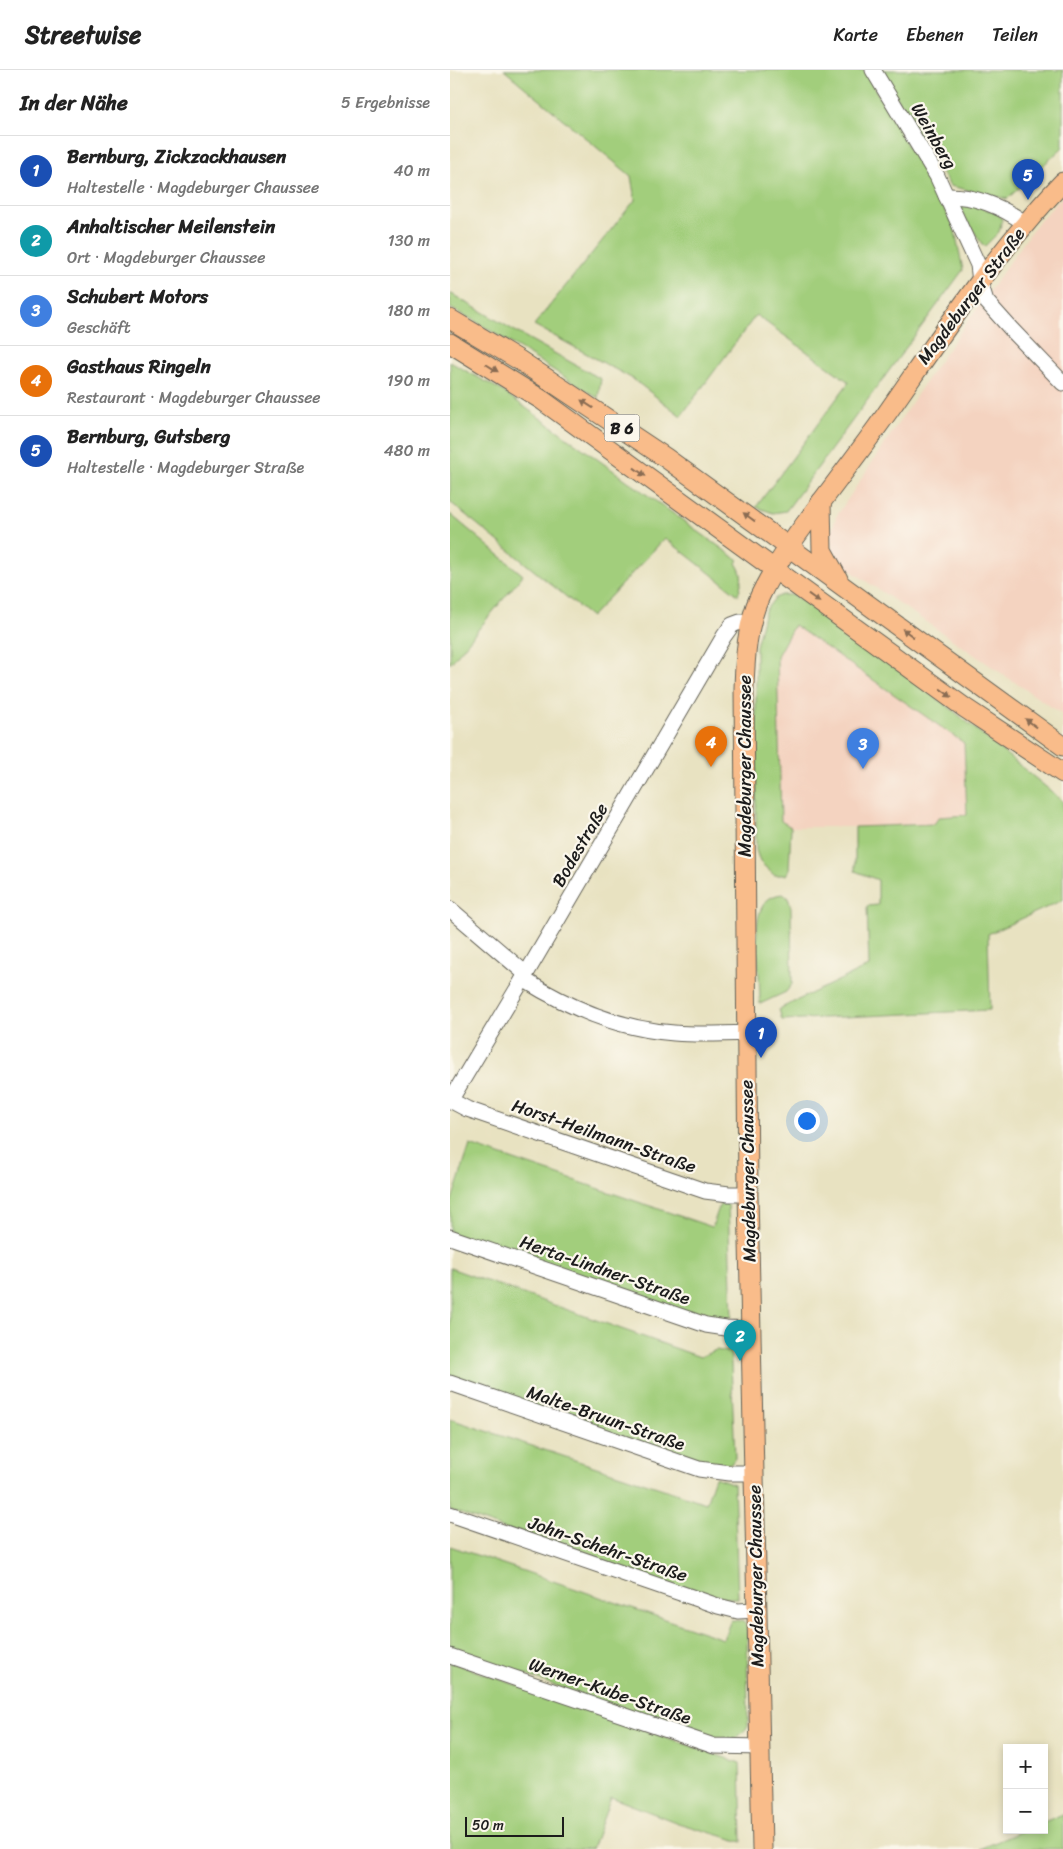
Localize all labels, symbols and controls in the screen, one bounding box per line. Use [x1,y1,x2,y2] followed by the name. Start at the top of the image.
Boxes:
[25,14,141,56] text: Streetwise
[834,19,878,51] text: Karte
[906,19,964,51] text: Ebenen
[992,19,1038,51] text: Teilen
[20,84,128,122] text: In der Nähe
[341,88,430,117] text: 5 Ergebnisse
[902,97,966,175] street label: Weinberg
[67,140,286,173] text: Bernburg, Zickzackhausen
[33,156,39,185] text: 1
[393,156,430,185] text: 40 m
[1012,159,1044,200] pin: 5
[67,173,319,202] text: Haltestelle · Magdeburger Chaussee
[67,210,275,243] text: Anhaltischer Meilenstein
[908,220,1034,372] street label: Magdeburger Straße
[31,226,41,255] text: 2
[388,226,430,255] text: 130 m
[67,243,265,272] text: Ort · Magdeburger Chaussee
[67,280,208,313] text: Schubert Motors
[32,296,40,325] text: 3
[387,296,430,325] text: 180 m
[67,313,130,342] text: Geschäft
[67,350,211,383] text: Gasthaus Ringeln
[485,363,498,372] one-way arrow
[31,366,41,395] text: 4
[387,366,430,395] text: 190 m
[67,383,321,412] text: Restaurant · Magdeburger Chaussee
[581,400,594,409] one-way arrow
[604,414,640,442] road number: B 6
[67,420,230,453] text: Bernburg, Gutsberg
[31,436,41,465] text: 5
[384,436,430,465] text: 480 m
[67,453,304,482] text: Haltestelle · Magdeburger Straße
[633,467,646,478] one-way arrow
[743,512,756,523] one-way arrow
[807,593,821,603] one-way arrow
[901,628,915,638] one-way arrow
[729,675,761,857] street label: Magdeburger Chaussee
[939,688,952,698] one-way arrow
[1024,718,1038,728] one-way arrow
[695,726,727,767] pin: 4
[847,728,879,769] pin: 3
[543,797,617,893] street label: Bodestraße
[745,1017,777,1058] pin: 1
[730,1080,766,1262] street label: Magdeburger Chaussee
[507,1089,701,1183] street label: Horst-Heilmann-Straße
[794,1108,820,1134] your location
[515,1226,695,1314] street label: Herta-Lindner-Straße
[724,1320,756,1361] pin: 2
[523,1376,690,1460] street label: Malte-Bruun-Straße
[738,1485,774,1667] street label: Magdeburger Chaussee
[523,1506,692,1591] street label: John-Schehr-Straße
[524,1648,696,1734] street label: Werner-Kube-Straße
[1003,1744,1048,1834] map controls
[1003,1744,1048,1789] button: +
[1003,1789,1048,1834] button: −
[472,1813,504,1838] text: 50 m
[465,1814,564,1837] scale bar

